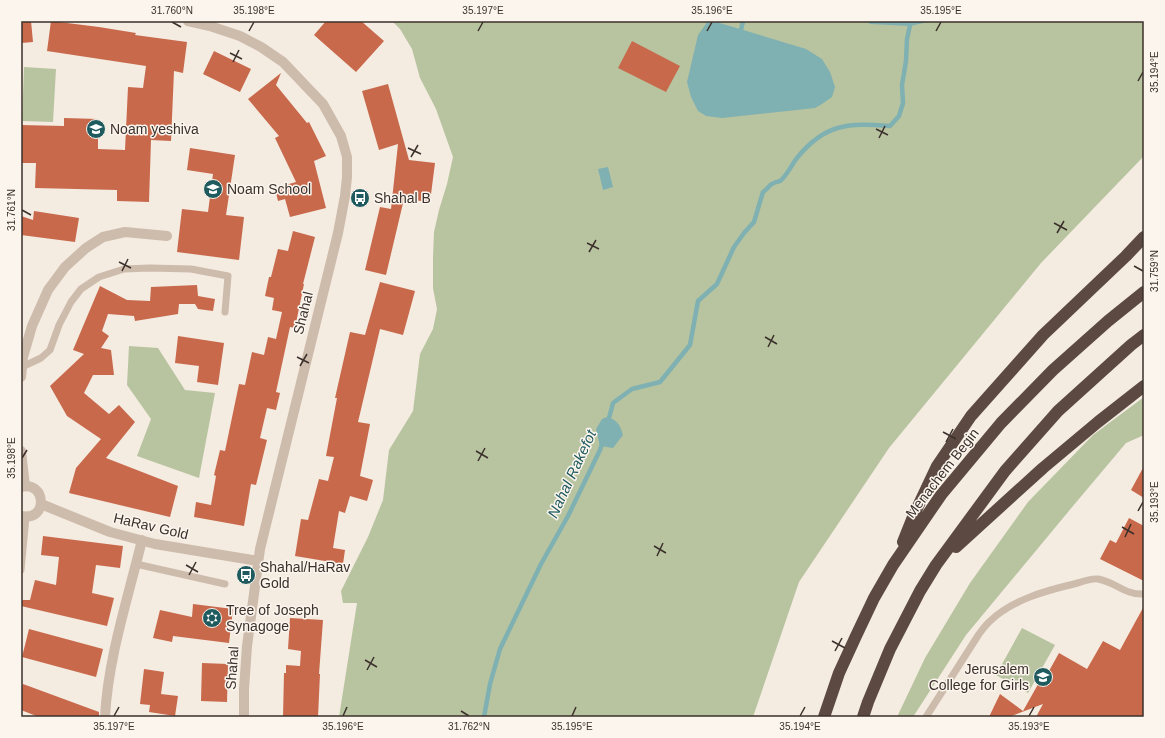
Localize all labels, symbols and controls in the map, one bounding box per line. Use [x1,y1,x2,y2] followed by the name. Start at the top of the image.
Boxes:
[151,5,193,16] text: 31.760°N
[233,5,275,16] text: 35.198°E
[462,5,504,16] text: 35.197°E
[691,5,733,16] text: 35.196°E
[920,5,962,16] text: 35.195°E
[1149,51,1160,93] text: 35.194°E
[85,118,107,140] school or university icon: Noam yeshiva
[110,121,199,137] place label: Noam yeshiva
[202,178,224,200] school or university icon: Noam School
[227,181,311,197] place label: Noam School
[349,187,371,209] bus stop icon: Shahal B
[6,189,17,231] text: 31.761°N
[374,190,431,206] place label: Shahal B
[1149,250,1160,292] text: 31.759°N
[290,290,316,336] street label: Shahal
[902,425,982,521] street label: Menachem Begin
[544,426,600,520] water label: Nahal Rakefot
[6,437,17,479] text: 35.198°E
[1149,481,1160,523] text: 35.193°E
[112,510,190,542] street label: HaRav Gold
[260,559,350,591] place label: Shahal/HaRav Gold
[235,564,257,586] bus stop icon: Shahal/HaRav Gold
[226,602,319,634] place label: Tree of Joseph Synagoge
[201,607,223,629] synagogue icon: Tree of Joseph Synagoge
[222,646,242,690] street label: Shahal
[929,661,1029,693] place label: Jerusalem College for Girls
[1032,666,1054,688] school or university icon: Jerusalem College for Girls
[93,721,135,732] text: 35.197°E
[322,721,364,732] text: 35.196°E
[448,721,490,732] text: 31.762°N
[551,721,593,732] text: 35.195°E
[779,721,821,732] text: 35.194°E
[1008,721,1050,732] text: 35.193°E

